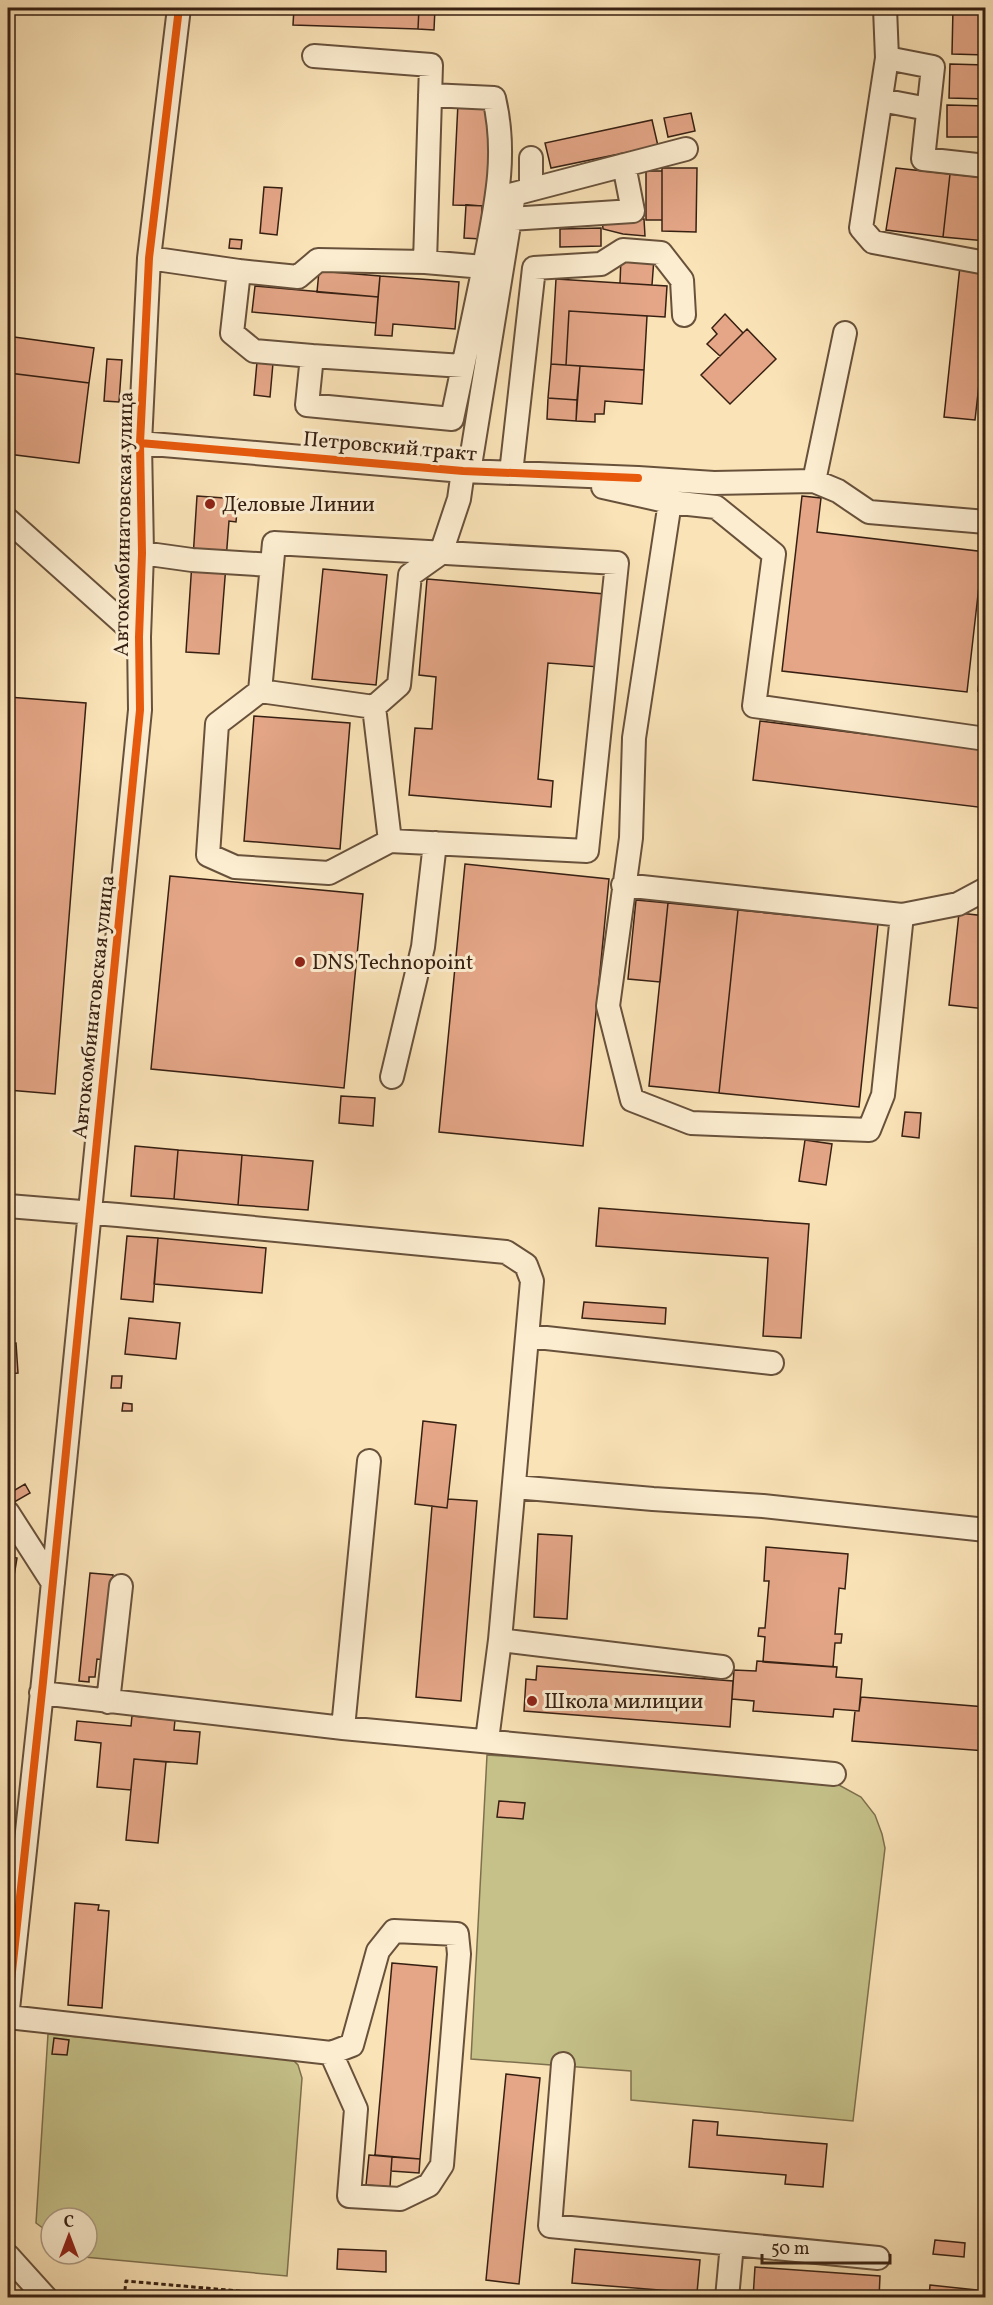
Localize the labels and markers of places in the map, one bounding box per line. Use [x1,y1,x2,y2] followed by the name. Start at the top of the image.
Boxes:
[222,491,375,520] place label: Деловые Линии
[203,497,217,511] marker: Деловые Линии
[312,949,473,978] place label: DNS Technopoint
[293,955,307,969] marker: DNS Technopoint
[544,1688,704,1717] place label: Школа милиции
[525,1694,539,1708] marker: Школа милиции

